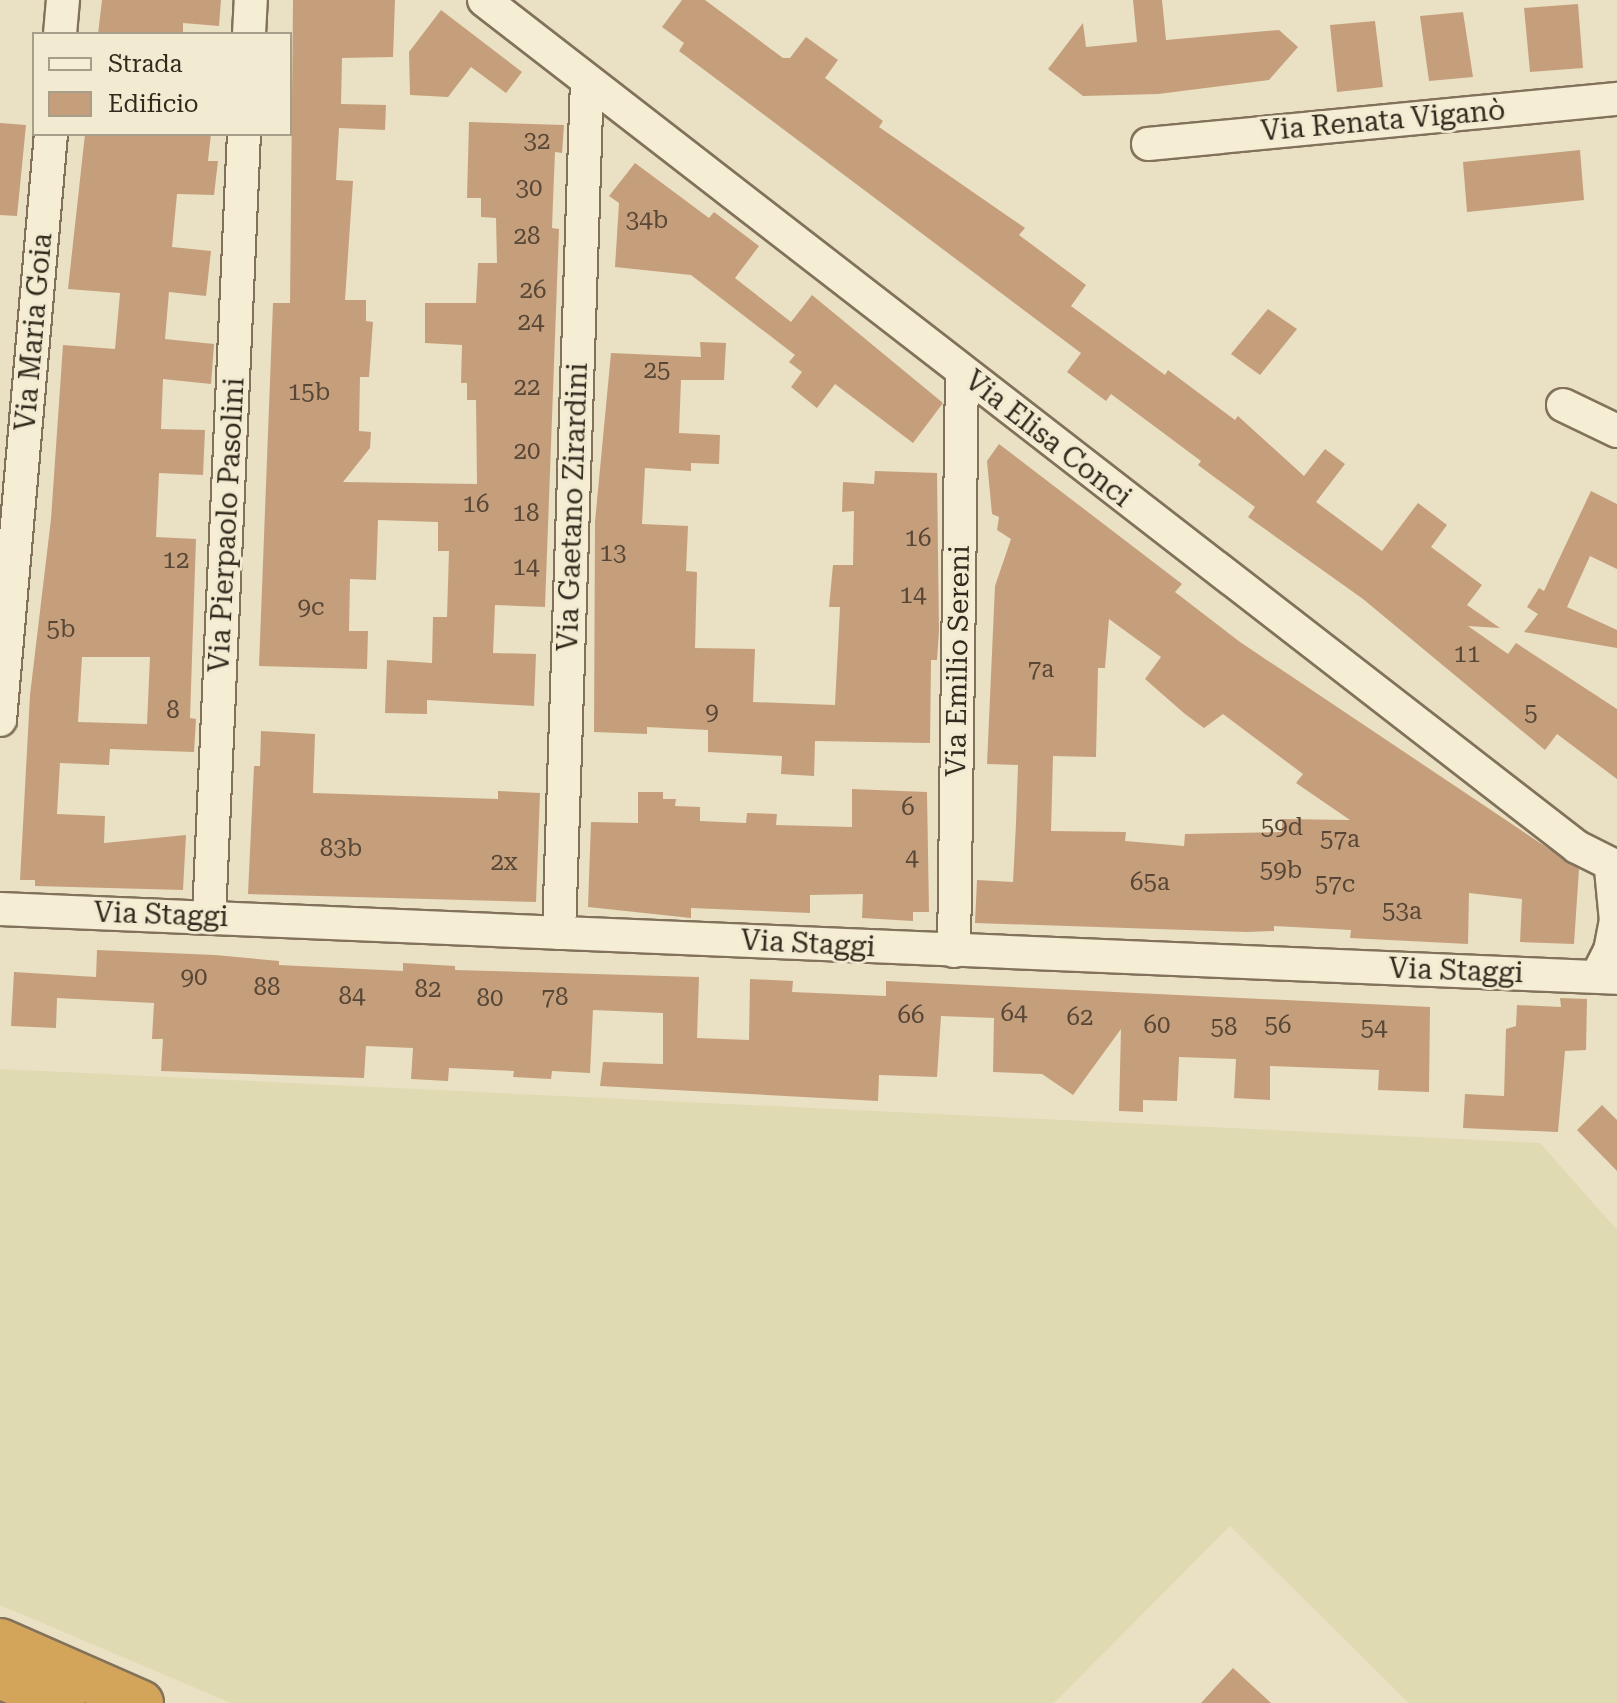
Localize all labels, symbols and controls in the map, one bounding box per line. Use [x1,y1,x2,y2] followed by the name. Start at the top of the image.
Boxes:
[32,32,292,136] legend
[108,50,183,78] text: Strada
[108,90,199,118] text: Edificio
[1259,94,1507,148] street label: Via Renata Viganò
[524,128,550,156] house number: 32
[516,175,542,203] house number: 30
[626,207,668,235] house number: 34b
[514,223,540,251] house number: 28
[9,232,59,432] street label: Via Maria Goia
[520,277,546,305] house number: 26
[518,309,544,337] house number: 24
[644,357,670,385] house number: 25
[551,362,595,652] street label: Via Gaetano Zirardini
[958,364,1138,514] street label: Via Elisa Conci
[514,374,540,402] house number: 22
[203,377,251,673] street label: Via Pierpaolo Pasolini
[288,379,330,407] house number: 15b
[514,438,540,466] house number: 20
[463,491,489,519] house number: 16
[513,500,539,528] house number: 18
[905,525,931,553] house number: 16
[600,540,626,568] house number: 13
[939,545,977,777] street label: Via Emilio Sereni
[163,547,189,575] house number: 12
[513,554,539,582] house number: 14
[900,582,926,610] house number: 14
[298,594,324,622] house number: 9c
[47,616,75,644] house number: 5b
[1454,641,1480,669] house number: 11
[1028,656,1054,684] house number: 7a
[166,697,180,725] house number: 8
[705,699,719,727] house number: 9
[1524,700,1538,728] house number: 5
[901,794,915,822] house number: 6
[1261,814,1303,842] house number: 59d
[1320,826,1360,854] house number: 57a
[320,835,362,863] house number: 83b
[905,845,919,873] house number: 4
[490,849,518,877] house number: 2x
[1260,857,1302,885] house number: 59b
[1130,869,1170,897] house number: 65a
[1315,871,1355,899] house number: 57c
[93,896,229,934] street label: Via Staggi
[1382,898,1422,926] house number: 53a
[740,924,876,964] street label: Via Staggi
[1388,952,1524,990] street label: Via Staggi
[181,964,207,992] house number: 90
[254,974,280,1002] house number: 88
[415,976,441,1004] house number: 82
[339,983,365,1011] house number: 84
[542,984,568,1012] house number: 78
[477,985,503,1013] house number: 80
[1001,1000,1027,1028] house number: 64
[898,1002,924,1030] house number: 66
[1067,1004,1093,1032] house number: 62
[1144,1012,1170,1040] house number: 60
[1265,1012,1291,1040] house number: 56
[1211,1014,1237,1042] house number: 58
[1361,1015,1387,1043] house number: 54

